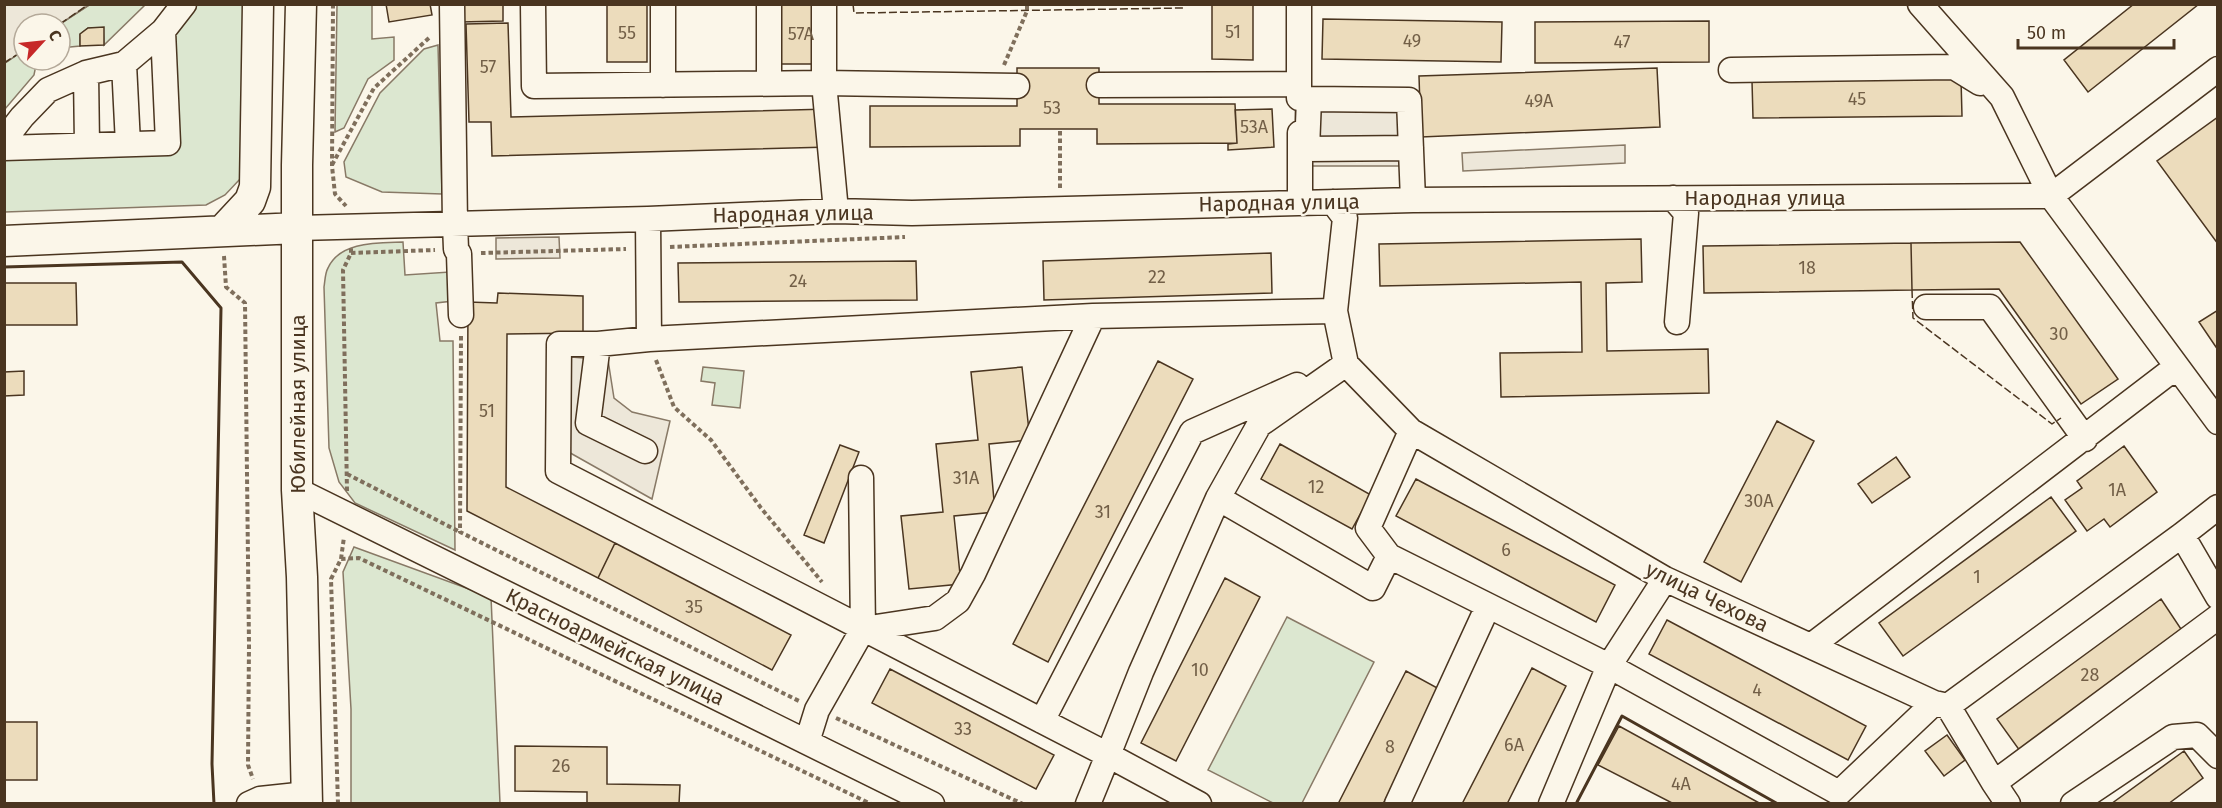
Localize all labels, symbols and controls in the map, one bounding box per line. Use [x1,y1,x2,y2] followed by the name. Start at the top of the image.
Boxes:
[12,12,72,72] north arrow
[2018,12,2174,50] scale bar
[1225,21,1241,43] house number: 51
[618,22,636,44] house number: 55
[2027,22,2066,44] text: 50 m
[788,23,815,45] house number: 57А
[44,27,66,45] text: С
[1403,30,1421,52] house number: 49
[1613,31,1631,53] house number: 47
[480,56,496,78] house number: 57
[1848,88,1866,110] house number: 45
[1525,90,1554,112] house number: 49А
[1043,97,1061,119] house number: 53
[1240,116,1269,138] house number: 53А
[1684,185,1846,211] street label: Народная улица
[1198,189,1360,217] street label: Народная улица
[712,200,874,228] street label: Народная улица
[1798,257,1816,279] house number: 18
[1148,266,1166,288] house number: 22
[789,270,807,292] house number: 24
[285,314,311,494] street label: Юбилейная улица
[2049,323,2069,345] house number: 30
[479,400,495,422] house number: 51
[953,467,980,489] house number: 31А
[1308,476,1324,498] house number: 12
[2108,479,2127,501] house number: 1А
[1744,490,1774,512] house number: 30А
[1095,501,1111,523] house number: 31
[1501,539,1511,561] house number: 6
[1641,556,1773,638] street label: улица Чехова
[1973,566,1981,588] house number: 1
[501,583,729,711] street label: Красноармейская улица
[685,596,703,618] house number: 35
[1191,659,1209,681] house number: 10
[2081,664,2099,686] house number: 28
[1752,679,1762,701] house number: 4
[954,718,972,740] house number: 33
[1504,734,1525,756] house number: 6А
[1385,736,1395,758] house number: 8
[552,755,570,777] house number: 26
[1671,773,1692,795] house number: 4А

